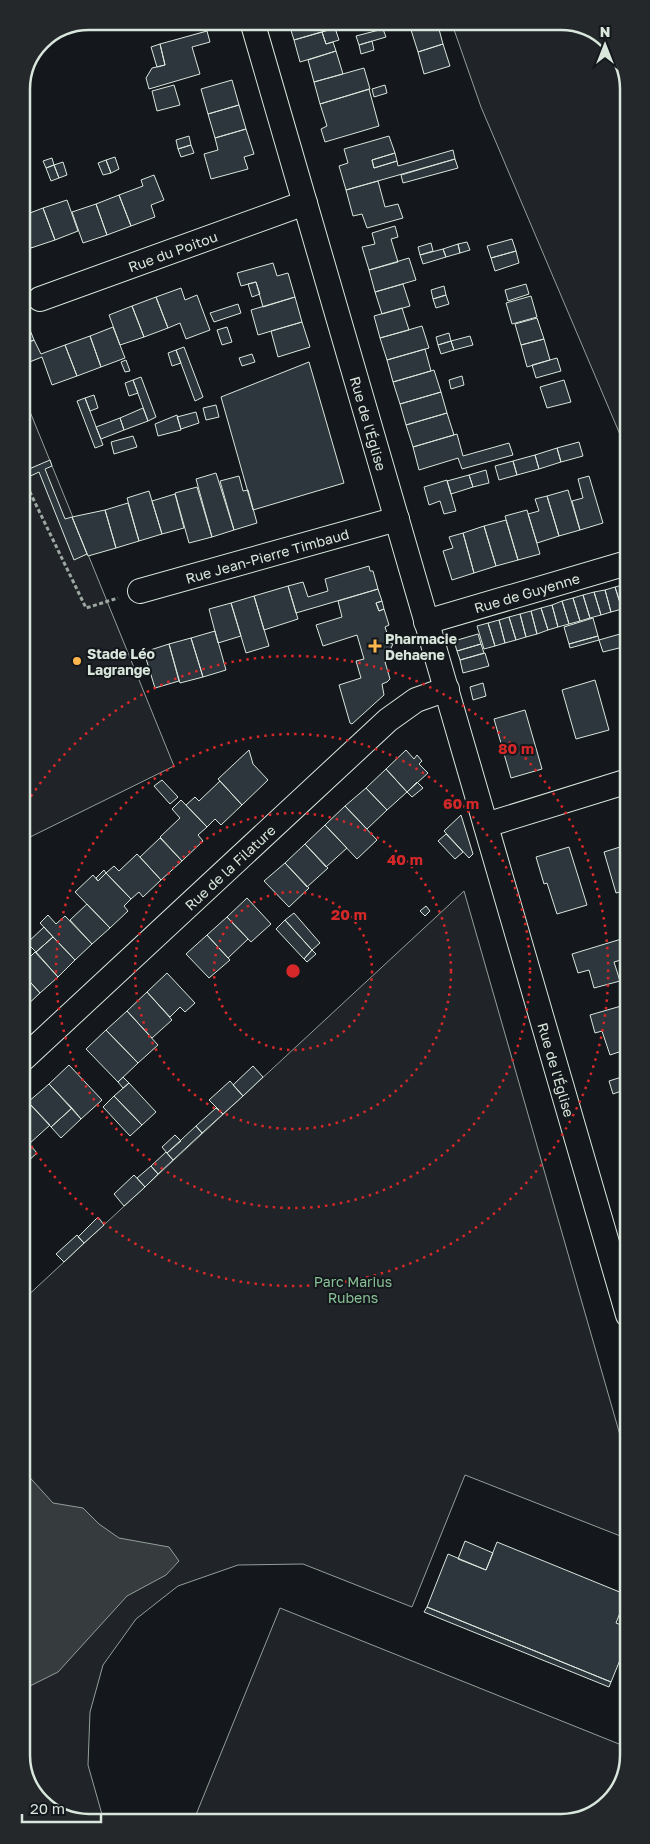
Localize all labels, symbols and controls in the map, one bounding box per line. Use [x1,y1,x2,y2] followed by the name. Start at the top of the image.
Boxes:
[580,20,630,70] north arrow
[600,23,610,40] text: N
[126,227,219,275] street label: Rue du Poitou
[347,374,391,473] street label: Rue de l'Église
[183,524,351,586] street label: Rue Jean-Pierre Timbaud
[472,569,581,616] street label: Rue de Guyenne
[385,630,457,663] place label: Pharmacie Dehaene
[369,640,381,652] marker: Pharmacie Dehaene
[87,645,155,678] place label: Stade Léo Lagrange
[71,655,83,667] marker: Stade Léo Lagrange
[498,739,534,757] text: 80 m
[443,794,479,812] text: 60 m
[181,821,278,913] street label: Rue de la Filature
[387,850,423,868] text: 40 m
[331,905,367,923] text: 20 m
[284,962,302,980] centre of rings
[535,1020,578,1119] street label: Rue de l'Église
[314,1273,392,1306] park label: Parc Marius Rubens
[22,1792,101,1824] scale bar
[30,1799,65,1817] text: 20 m

